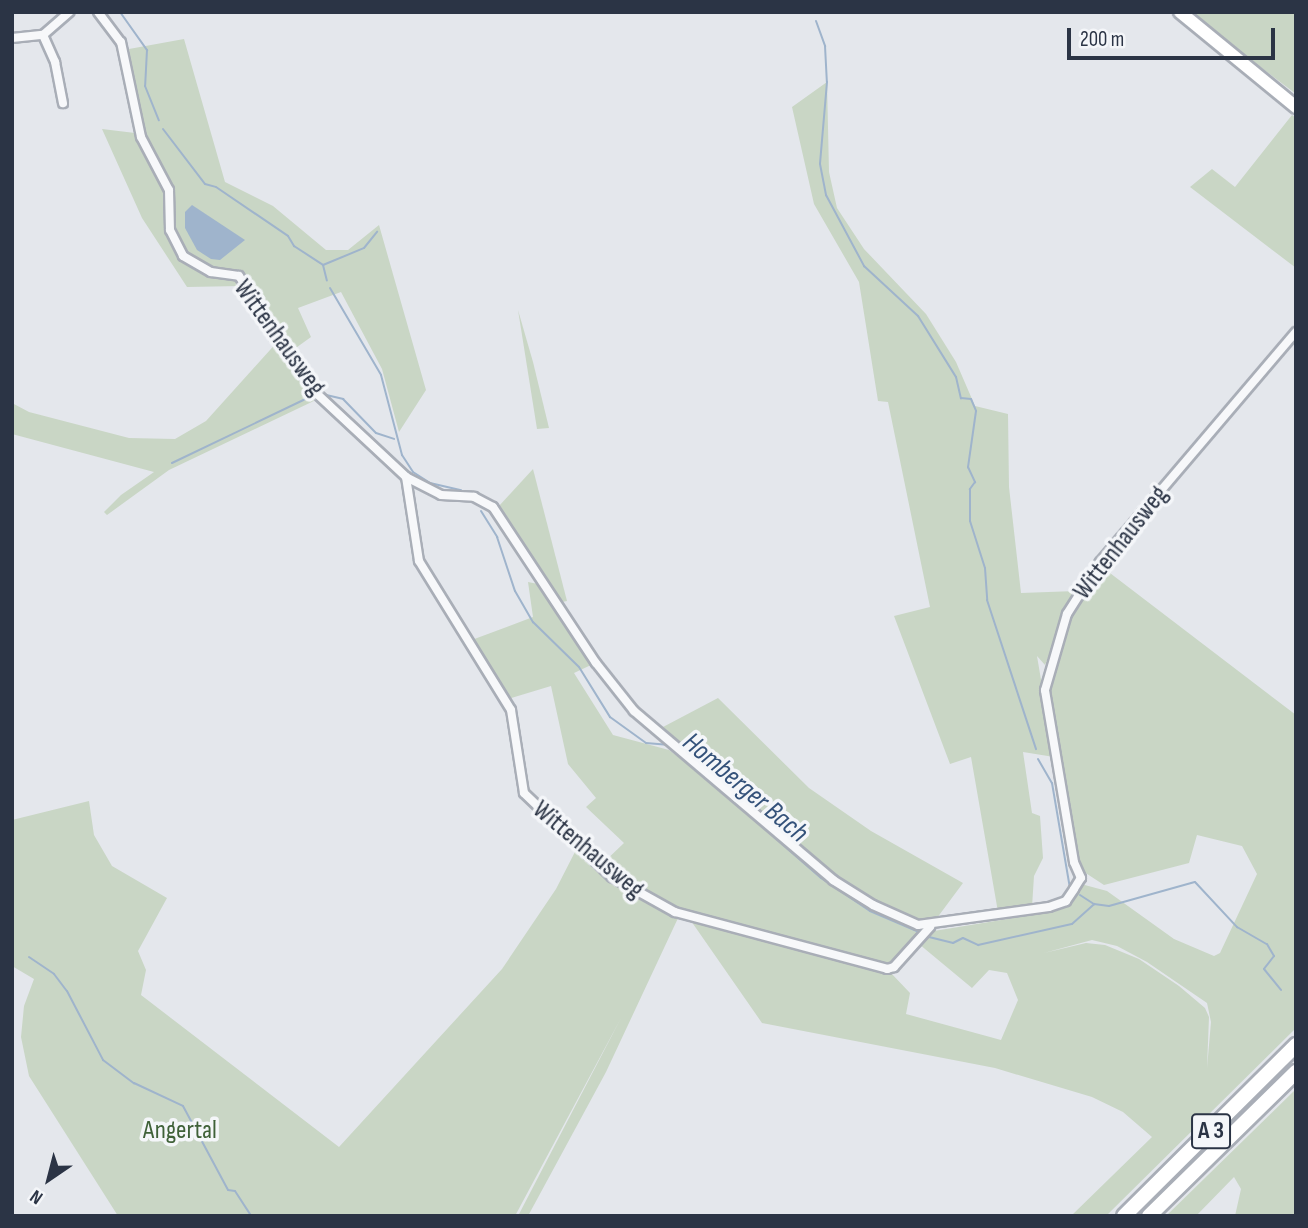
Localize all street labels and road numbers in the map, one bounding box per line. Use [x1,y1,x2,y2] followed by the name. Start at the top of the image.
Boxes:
[227,274,331,402] street label: Wittenhausweg
[1067,480,1175,606] street label: Wittenhausweg
[526,794,650,906] street label: Wittenhausweg
[1190,1111,1232,1152] road number: A 3

